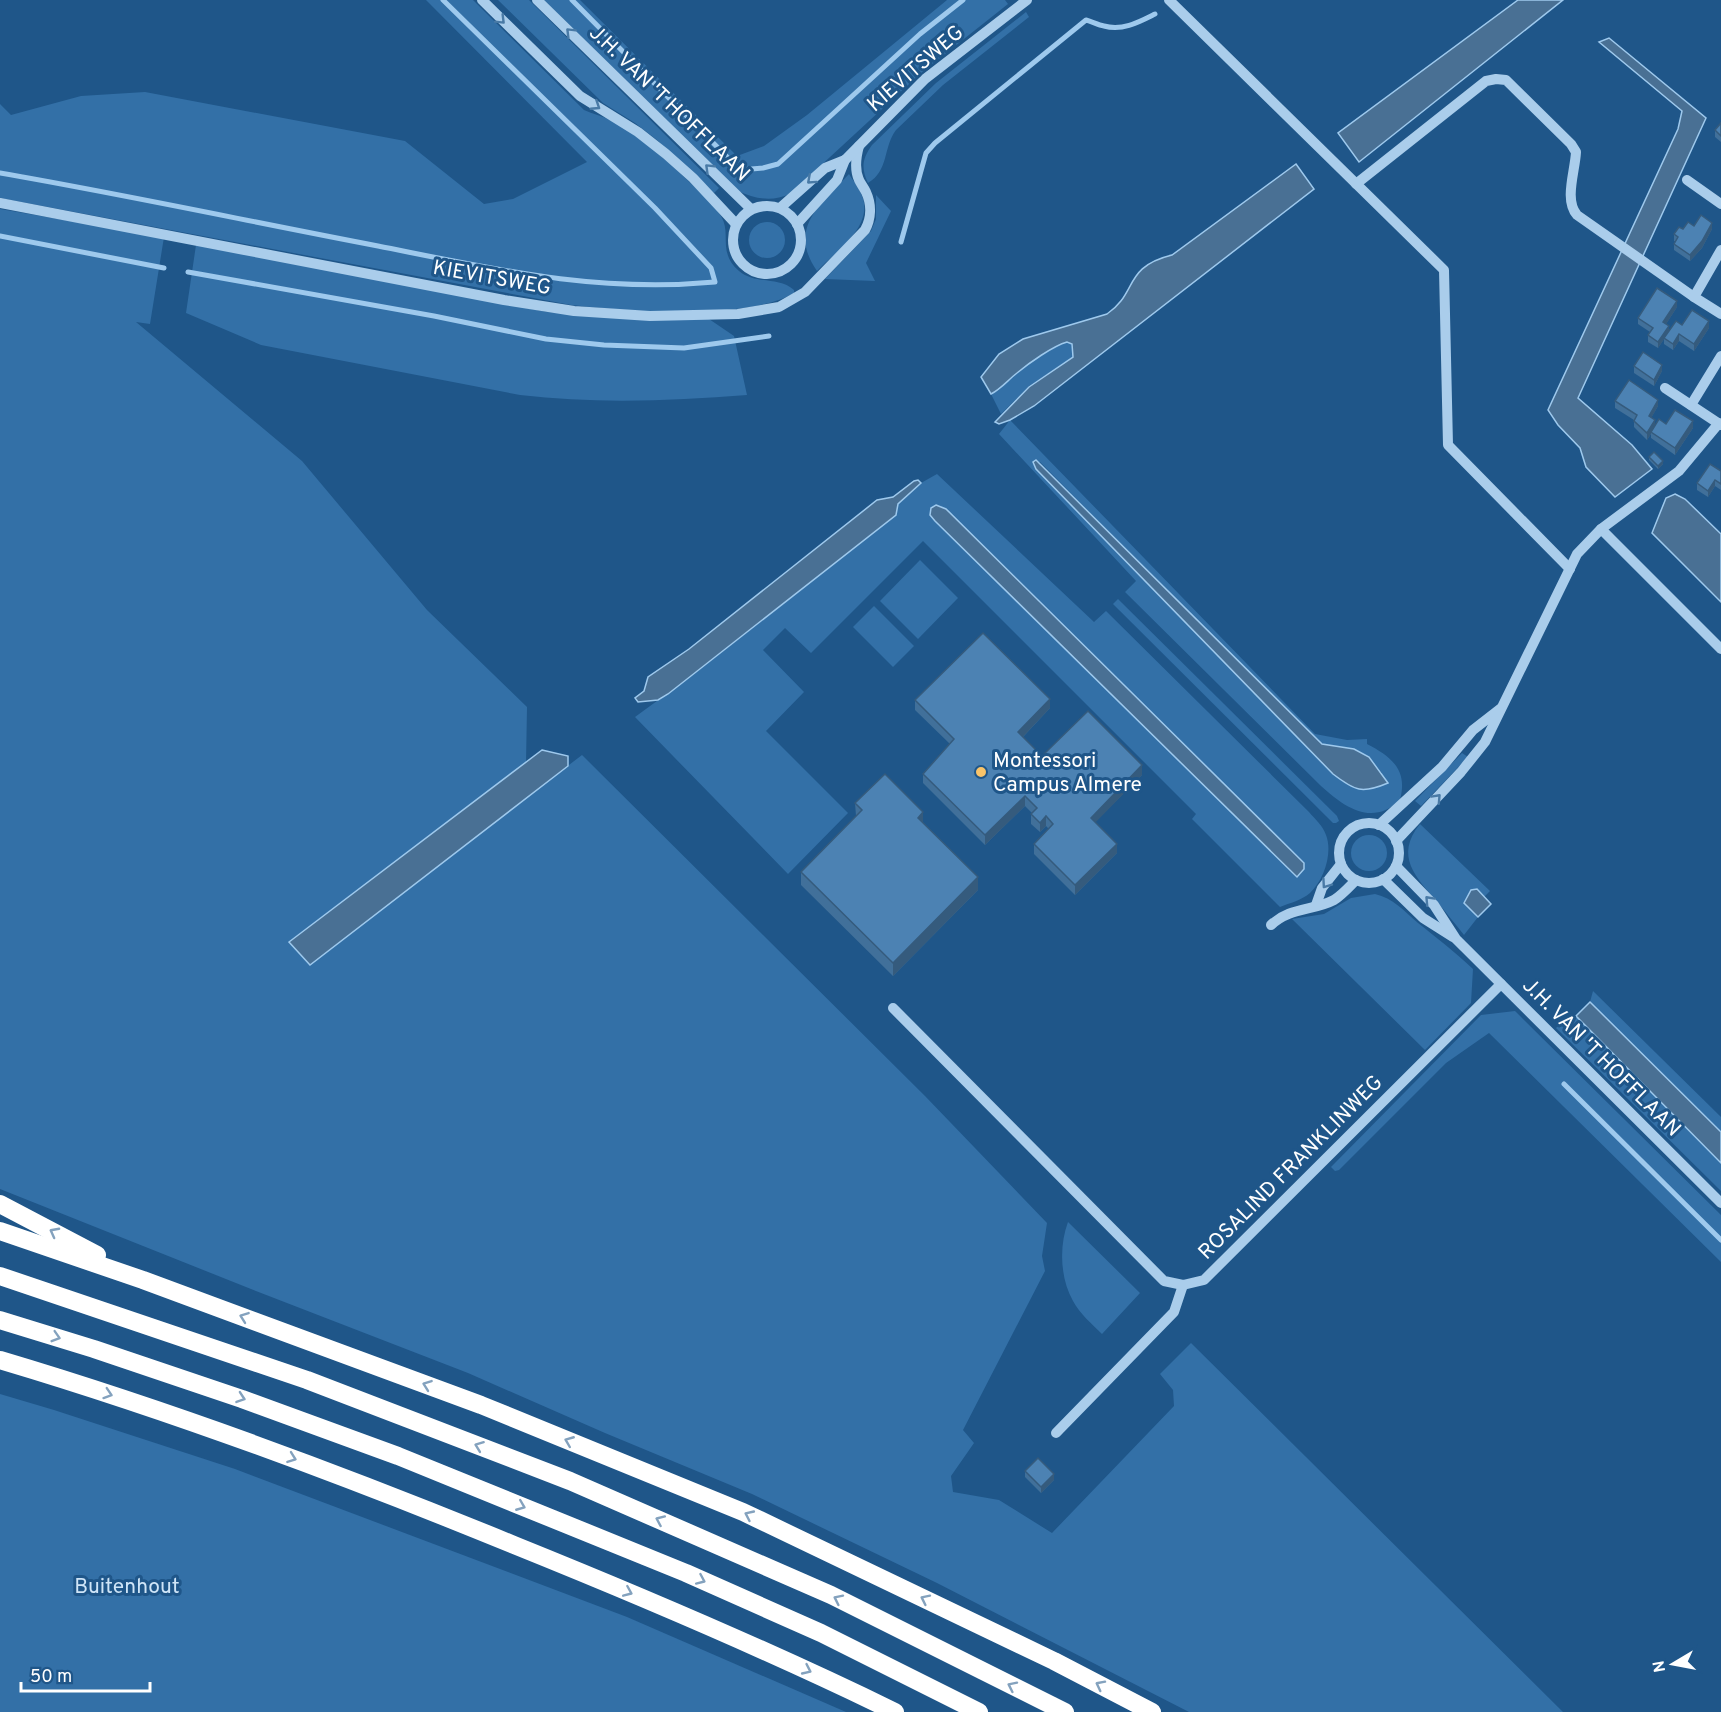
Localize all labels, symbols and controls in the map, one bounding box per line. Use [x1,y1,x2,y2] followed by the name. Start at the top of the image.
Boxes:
[494,12,505,23] one-way arrow
[583,20,755,188] street label: J.H. VAN 'T HOFFLAAN
[862,20,970,119] street label: KIEVITSWEG
[566,28,577,39] one-way arrow
[589,99,600,110] one-way arrow
[705,165,716,176] one-way arrow
[807,173,817,184] one-way arrow
[431,255,553,302] street label: KIEVITSWEG
[993,748,1142,799] place label: Montessori Campus Almere
[974,765,988,779] marker: Montessori Campus Almere
[1429,795,1440,806] one-way arrow
[1322,877,1333,888] one-way arrow
[1425,896,1436,906] one-way arrow
[1516,973,1686,1143] street label: J.H. VAN 'T HOFFLAAN
[1193,1070,1389,1266] street label: ROSALIND FRANKLINWEG
[50,1228,60,1239] one-way arrow
[239,1312,250,1325] one-way arrow
[50,1330,61,1342] one-way arrow
[422,1380,433,1392] one-way arrow
[102,1387,113,1399] one-way arrow
[235,1391,246,1404] one-way arrow
[564,1436,575,1448] one-way arrow
[474,1441,485,1453] one-way arrow
[286,1451,297,1464] one-way arrow
[515,1499,526,1511] one-way arrow
[744,1510,755,1522] one-way arrow
[655,1515,666,1527] one-way arrow
[695,1573,706,1585] one-way arrow
[74,1574,180,1601] park label: Buitenhout
[622,1585,633,1597] one-way arrow
[920,1594,931,1606] one-way arrow
[833,1595,844,1606] one-way arrow
[1643,1634,1703,1694] north arrow
[21,1655,150,1693] scale bar
[1649,1659,1671,1674] text: N
[800,1663,811,1675] one-way arrow
[30,1666,72,1689] text: 50 m
[1095,1681,1106,1692] one-way arrow
[1008,1682,1019,1693] one-way arrow

